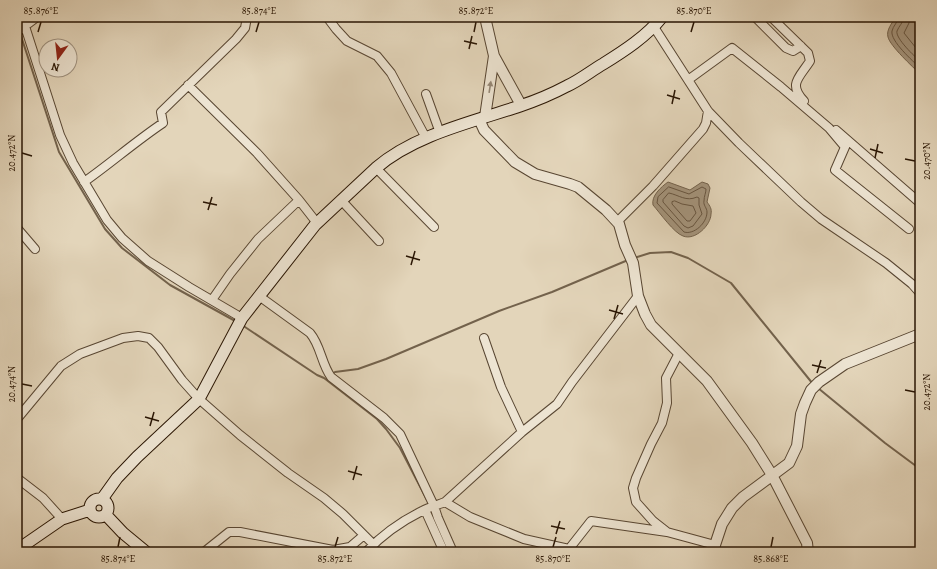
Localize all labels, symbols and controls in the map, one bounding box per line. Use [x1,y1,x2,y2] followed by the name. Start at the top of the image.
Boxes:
[24,4,58,17] text: 85.876°E
[242,4,276,17] text: 85.874°E
[459,4,494,17] text: 85.872°E
[676,4,712,17] text: 85.870°E
[38,38,78,78] north arrow
[50,59,61,75] text: N
[487,80,493,93] one-way arrow
[5,135,18,171] text: 20.472°N
[920,142,933,180] text: 20.470°N
[5,366,18,402] text: 20.474°N
[920,374,933,410] text: 20.472°N
[101,552,135,565] text: 85.874°E
[318,552,353,565] text: 85.872°E
[535,552,571,565] text: 85.870°E
[753,552,789,565] text: 85.868°E

